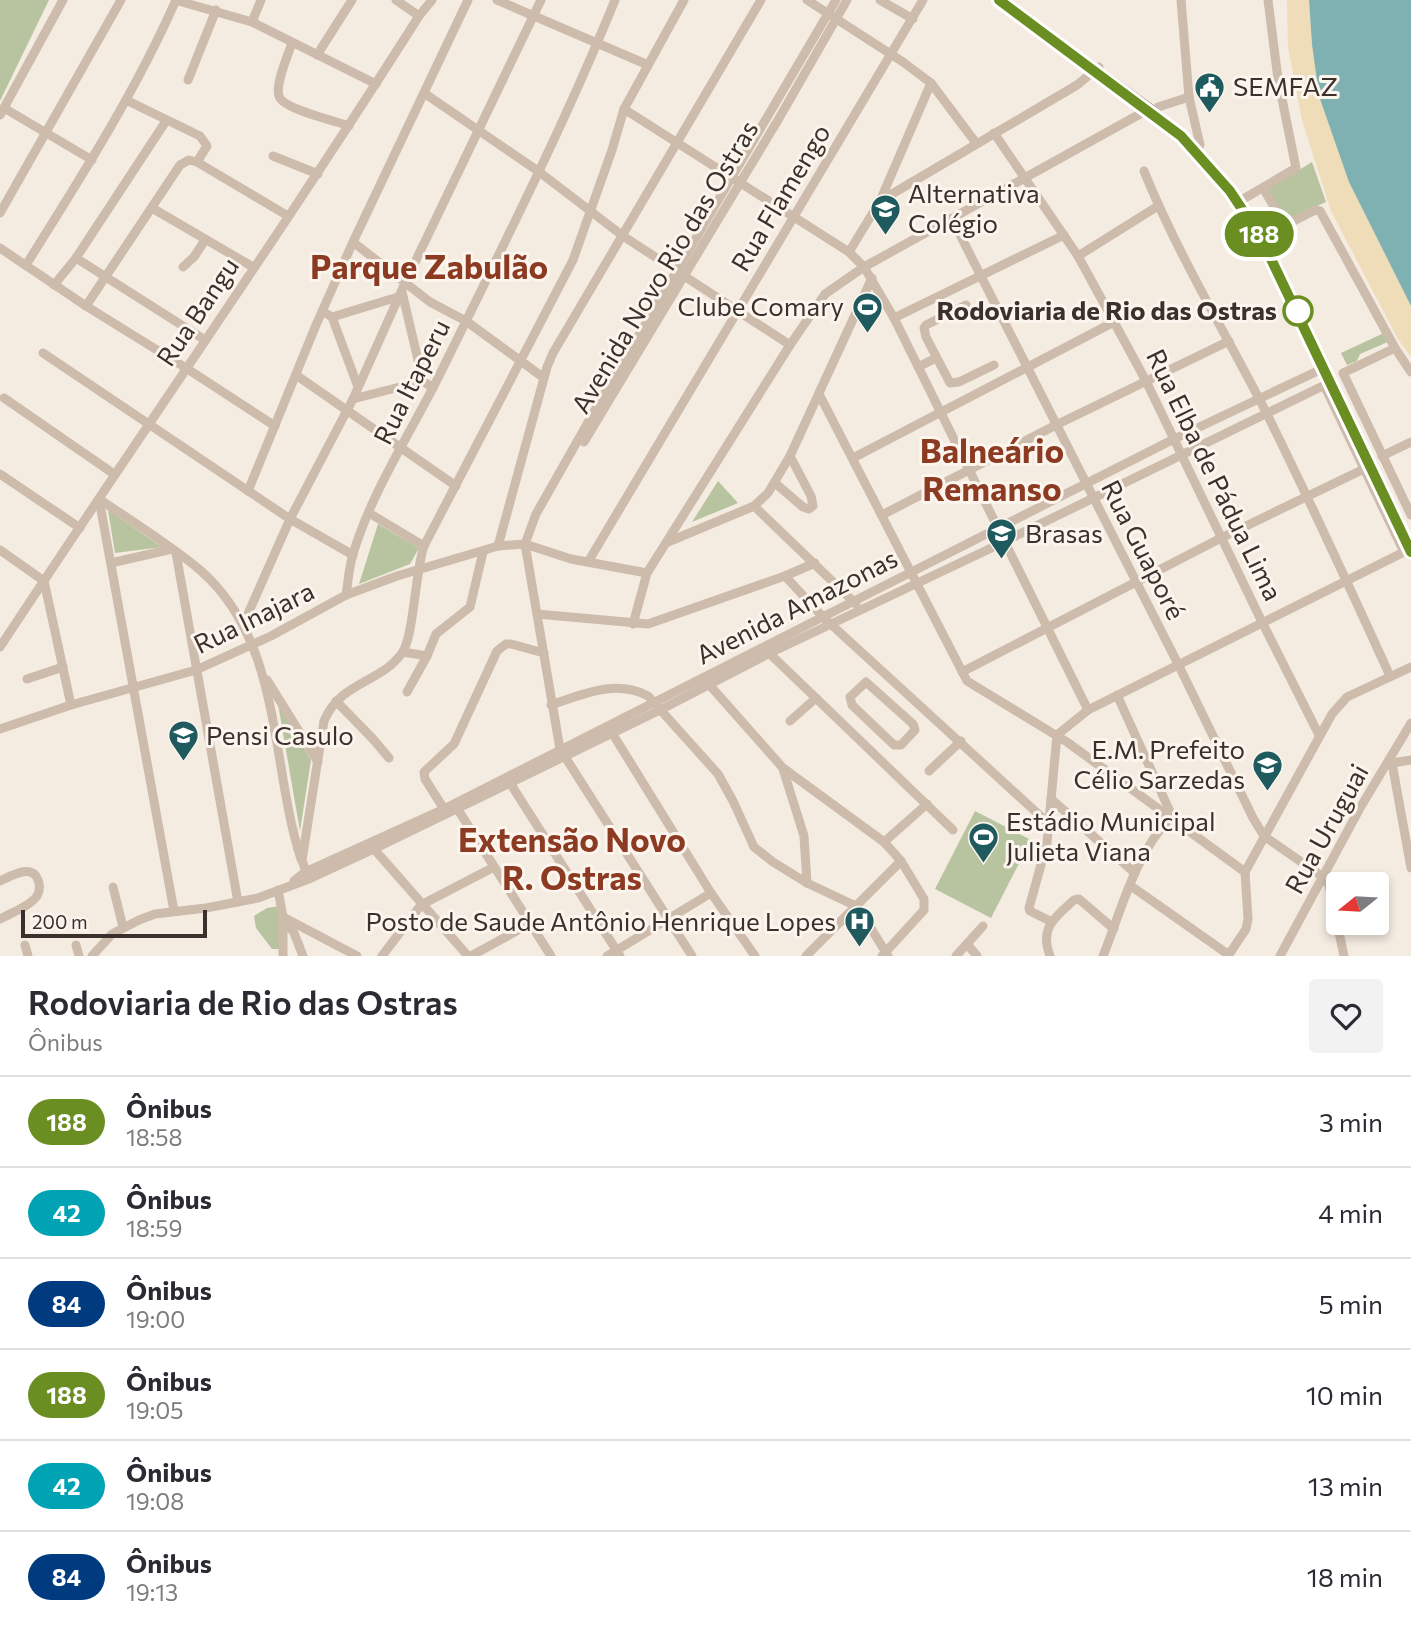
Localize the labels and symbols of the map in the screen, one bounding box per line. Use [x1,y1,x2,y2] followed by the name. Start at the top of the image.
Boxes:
[1193,70,1227,114] public building icon: SEMFAZ
[1233,70,1338,101] place label: SEMFAZ
[564,114,764,418] street label: Avenida Novo Rio das Ostras
[724,118,836,276] street label: Rua Flamengo
[908,177,1040,238] place label: Alternativa Colégio
[868,192,902,236] school or university icon: Alternativa Colégio
[1219,211,1299,257] line badge: 188
[310,245,548,286] district label: Parque Zabulão
[149,251,244,371] street label: Rua Bangu
[678,290,844,321] place label: Clube Comary
[850,290,884,334] sports icon: Clube Comary
[937,294,1277,325] place label: Rodoviaria de Rio das Ostras
[1283,296,1313,326] marker: Rodoviaria de Rio das Ostras
[366,314,455,449] street label: Rua Itaperu
[1141,344,1290,605] street label: Rua Elba de Pádua Lima
[920,429,1064,508] district label: Balneário Remanso
[1096,475,1193,624] street label: Rua Guaporé
[985,517,1019,561] school or university icon: Brasas
[1025,517,1103,548] place label: Brasas
[691,542,902,670] street label: Avenida Amazonas
[188,574,319,659] street label: Rua Inajara
[166,719,200,763] school or university icon: Pensi Casulo
[206,719,354,750] place label: Pensi Casulo
[1073,733,1245,794] place label: E.M. Prefeito Célio Sarzedas
[1251,748,1285,792] school or university icon: E.M. Prefeito Célio Sarzedas
[1277,758,1374,898] street label: Rua Uruguai
[1006,805,1216,866] place label: Estádio Municipal Julieta Viana
[458,818,686,897] district label: Extensão Novo R. Ostras
[966,820,1000,864] sports icon: Estádio Municipal Julieta Viana
[1326,872,1390,934] north arrow
[365,905,836,936] place label: Posto de Saude Antônio Henrique Lopes
[842,905,876,949] hospital icon: Posto de Saude Antônio Henrique Lopes
[21,907,206,939] scale bar

